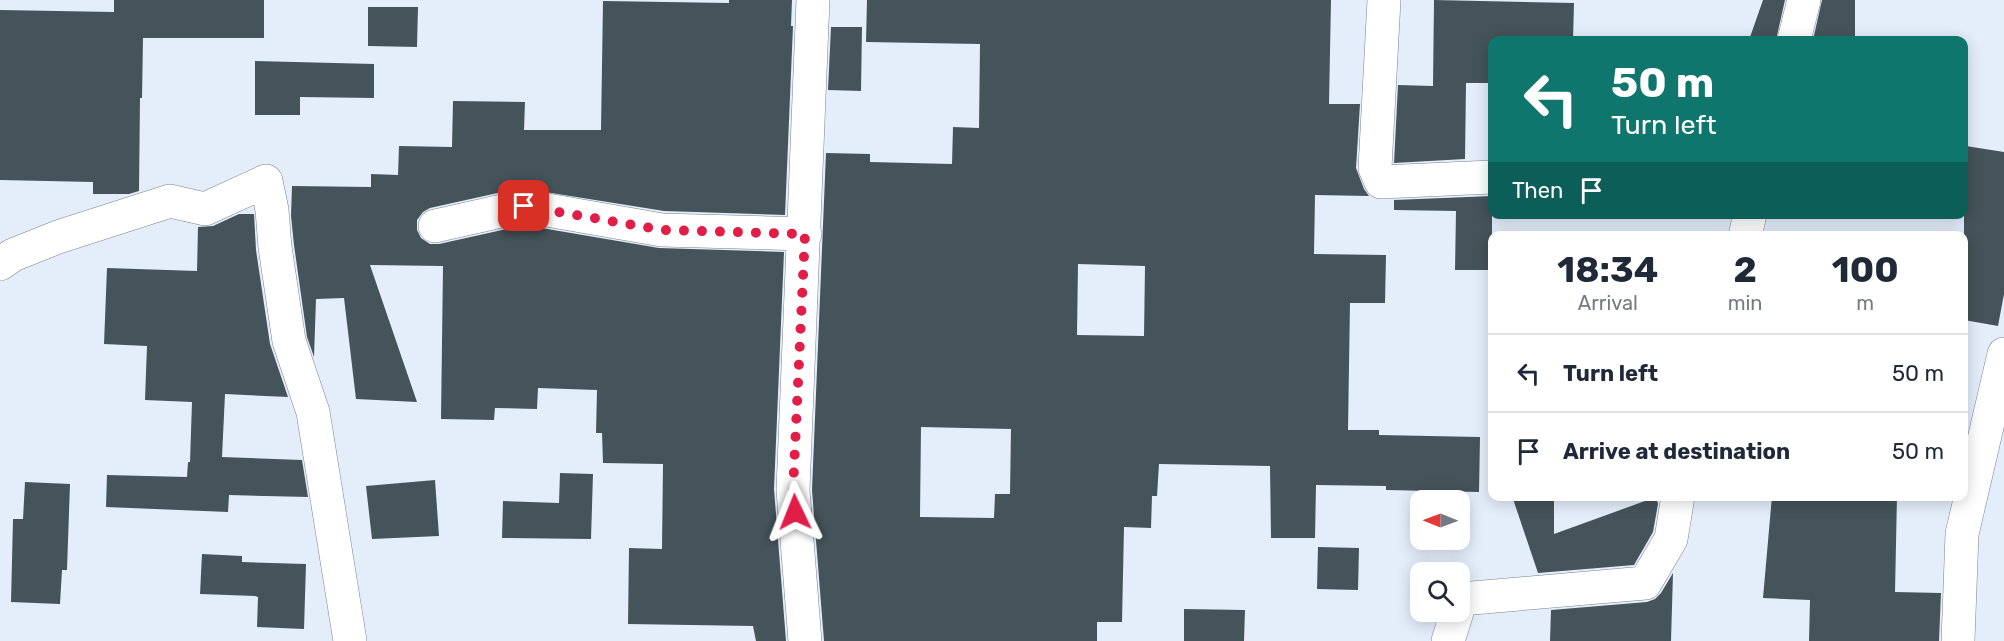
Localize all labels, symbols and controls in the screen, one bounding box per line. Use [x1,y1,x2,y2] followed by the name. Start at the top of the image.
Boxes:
[1611,58,1714,108] text: 50 m
[1512,60,1590,138] icon: left
[1611,109,1716,141] text: Turn left
[1575,174,1608,207] icon: arrive
[1512,177,1563,204] text: Then
[498,180,549,231] pin
[507,189,540,222] icon: arrive
[1557,248,1658,291] text: 18:34
[1733,248,1757,291] text: 2
[1832,248,1899,291] text: 100
[1578,291,1638,315] text: Arrival
[1728,291,1762,315] text: min
[1856,291,1874,315] text: m
[1512,357,1545,390] icon: left
[1563,360,1658,387] text: Turn left
[1892,360,1944,387] text: 50 m
[1512,435,1545,468] icon: arrive
[1563,438,1790,465] text: Arrive at destination
[1892,438,1944,465] text: 50 m
[763,480,827,544] position arrow
[1410,490,1470,550] north arrow
[1410,490,1470,622] map controls
[1410,562,1470,622] button: search

